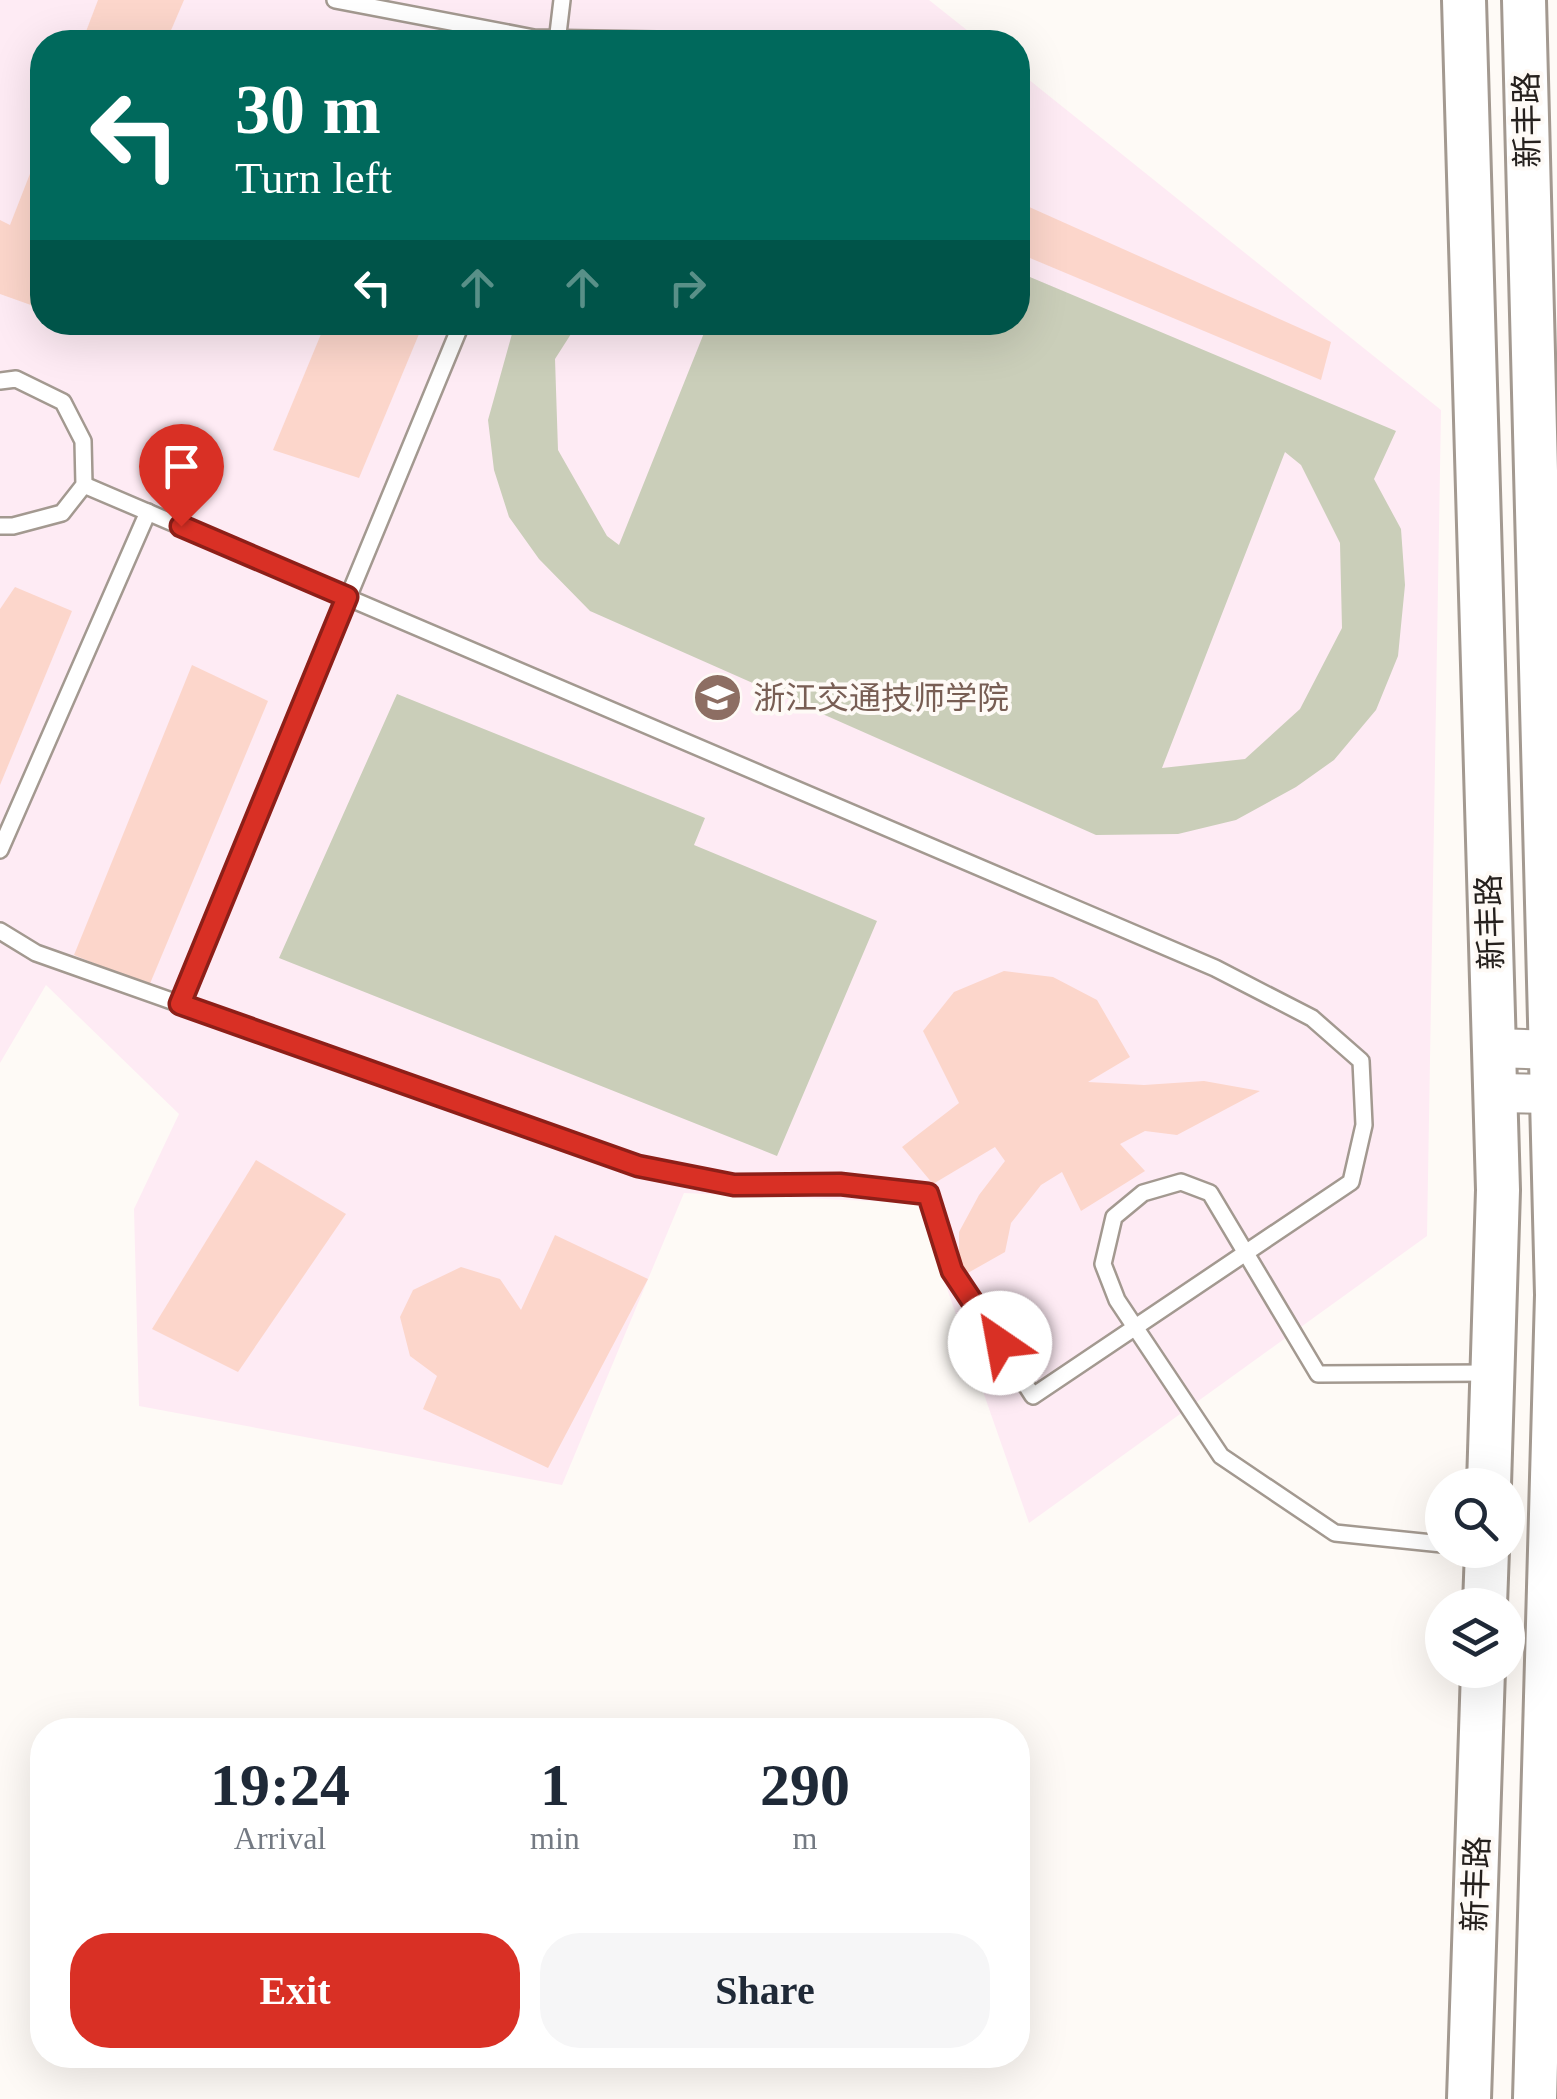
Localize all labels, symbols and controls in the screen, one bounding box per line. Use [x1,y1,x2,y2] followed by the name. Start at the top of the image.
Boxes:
[70,70,200,200] icon: left
[235,71,381,148] text: 30 m
[1508,72,1546,168] street label: 新丰路
[235,153,392,203] text: Turn left
[345,260,400,315] icon: left
[450,260,505,315] icon: ahead
[555,260,610,315] icon: ahead
[660,260,715,315] icon: right
[139,424,224,527] pin
[154,439,209,494] icon: arrive
[692,672,744,724] school or university icon: 浙江交通技师学院
[753,680,1009,716] place label: 浙江交通技师学院
[1470,873,1510,971] street label: 新丰路
[948,1291,1052,1395] position arrow
[1425,1468,1525,1688] map controls
[1425,1468,1525,1568] button: search
[1425,1588,1525,1688] button: layers
[210,1752,350,1818] text: 19:24
[540,1752,570,1818] text: 1
[760,1752,850,1818] text: 290
[234,1820,326,1856] text: Arrival
[530,1820,580,1856] text: min
[792,1820,817,1856] text: m
[1456,1835,1496,1933] street label: 新丰路
[70,1933,520,2048] button: Exit
[540,1933,990,2048] button: Share

